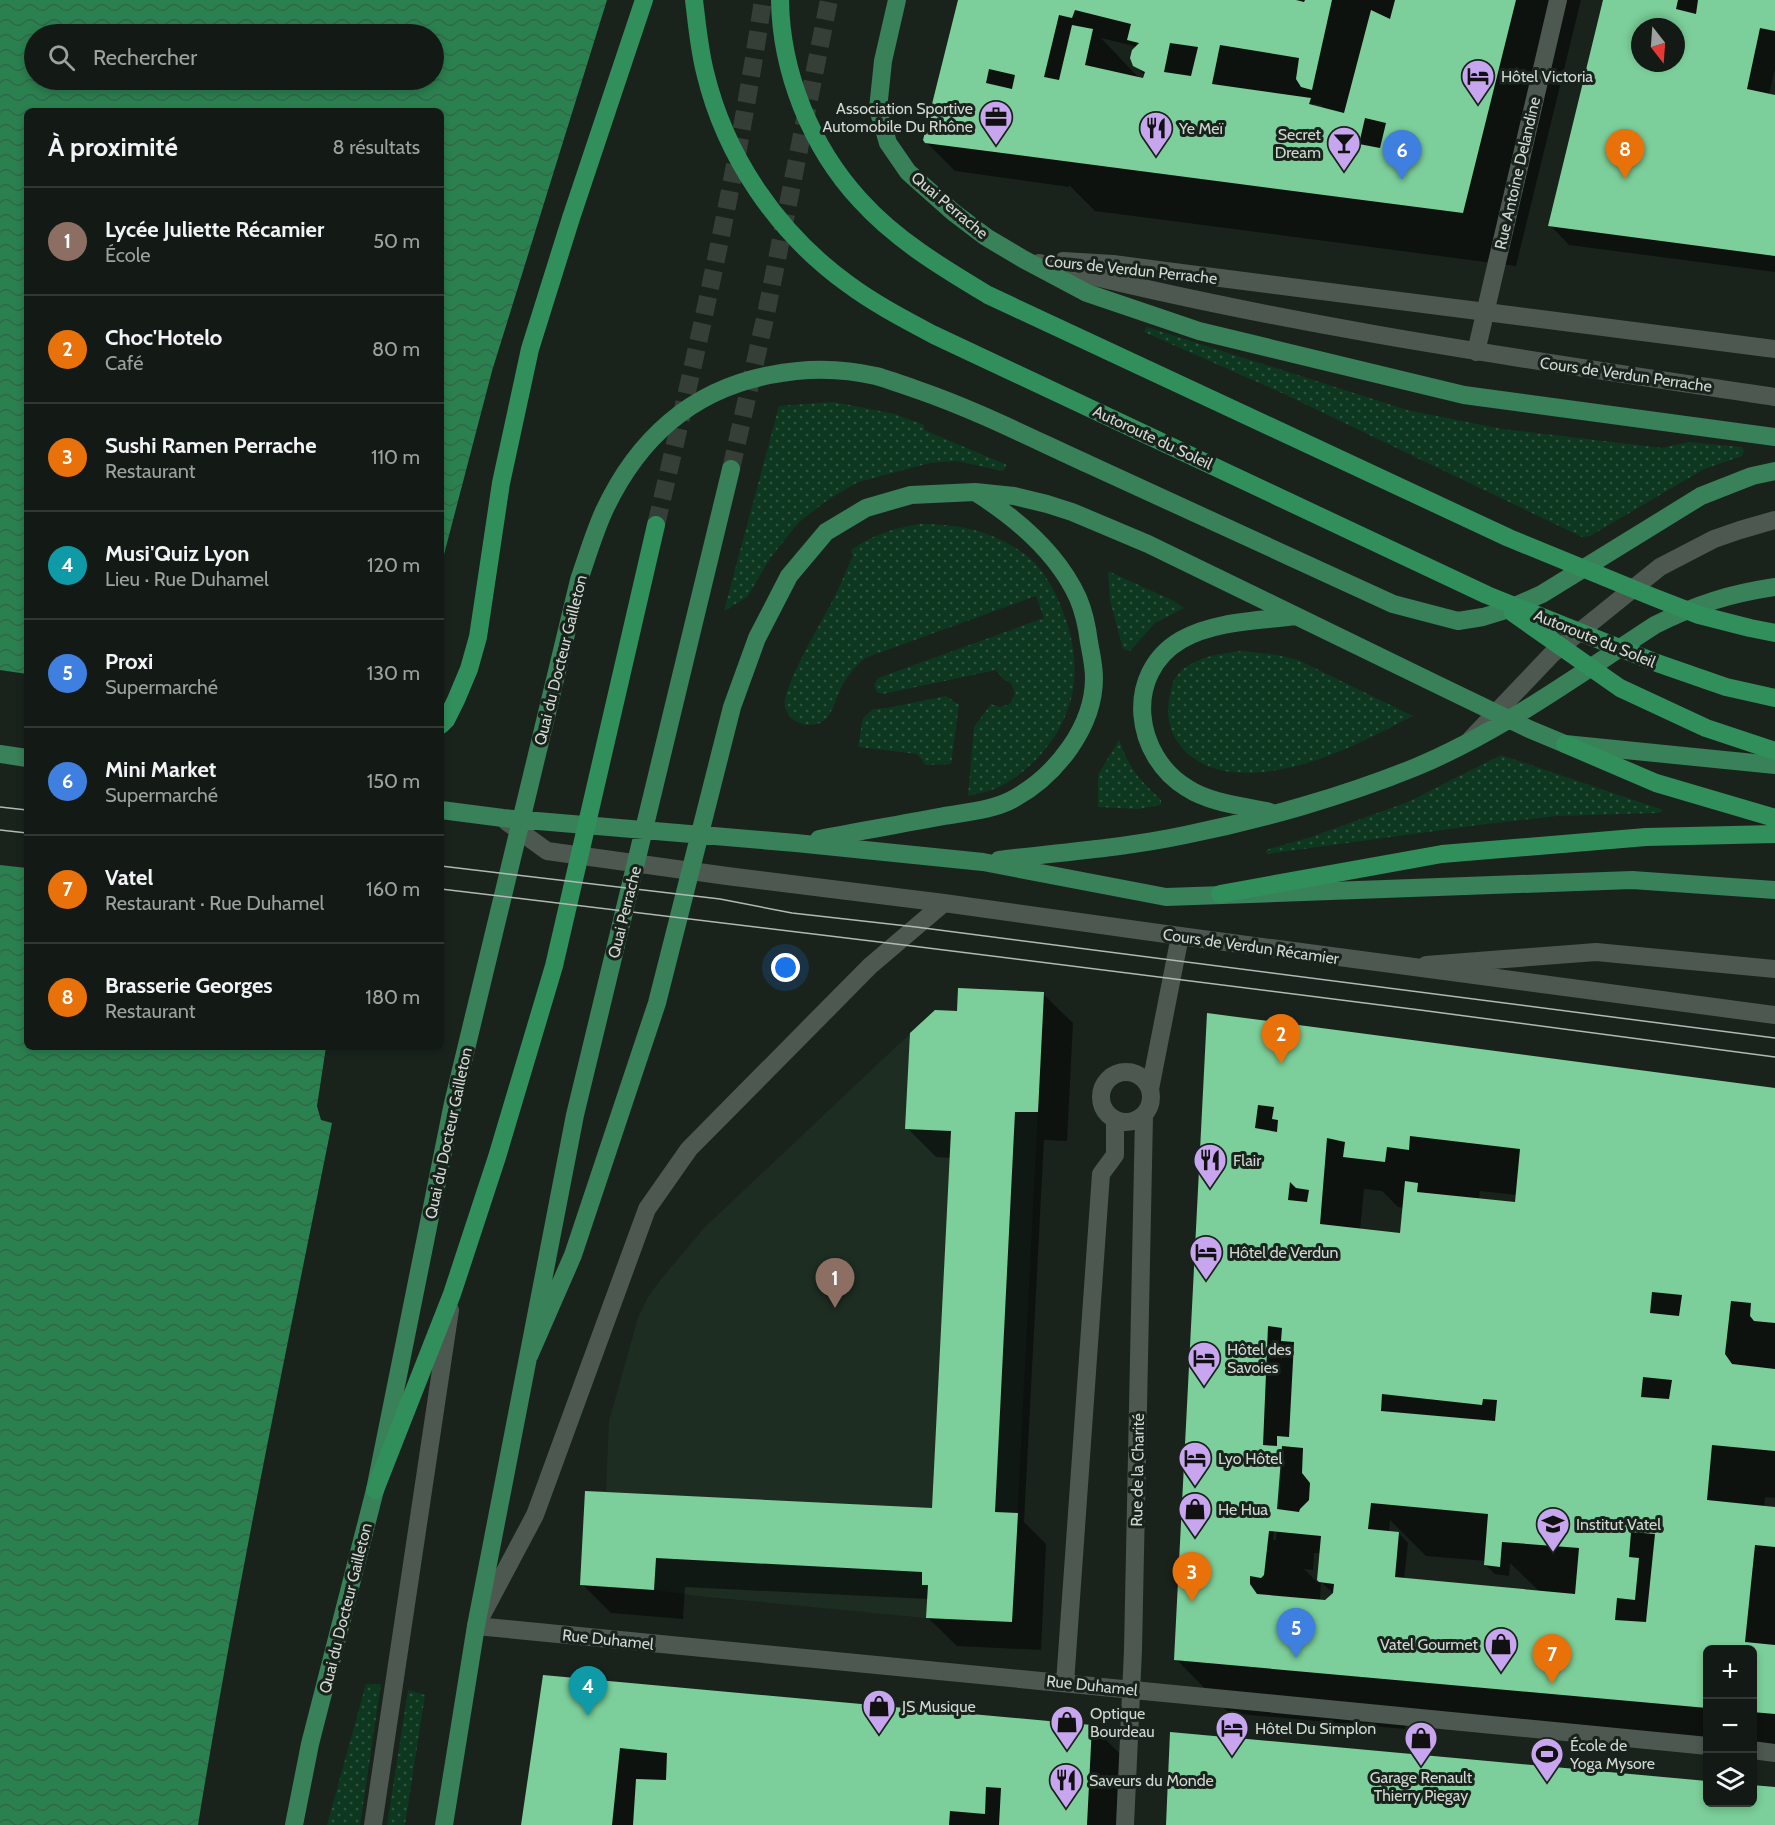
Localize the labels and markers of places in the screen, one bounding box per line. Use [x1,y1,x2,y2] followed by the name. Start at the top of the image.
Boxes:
[1460,58,1496,105] hotel icon: Hôtel Victoria
[1501,67,1593,86] place label: Hôtel Victoria
[823,99,973,136] place label: Association Sportive Automobile Du Rhône
[978,99,1014,146] office icon: Association Sportive Automobile Du Rhône
[1138,110,1174,157] restaurant icon: Ye Meï
[1178,119,1223,138] place label: Ye Meï
[1275,125,1322,162] place label: Secret Dream
[1326,125,1362,172] bar icon: Secret Dream
[1382,130,1422,180] pin: 6
[1606,130,1644,179] pin: 8
[1262,1014,1300,1064] pin: 2
[1192,1142,1228,1189] restaurant icon: Flair
[1233,1151,1262,1170] place label: Flair
[1188,1234,1224,1281] hotel icon: Hôtel de Verdun
[1229,1243,1338,1262] place label: Hôtel de Verdun
[816,1258,854,1308] pin: 1
[1186,1340,1222,1387] hotel icon: Hôtel des Savoies
[1227,1340,1292,1377] place label: Hôtel des Savoies
[1177,1440,1213,1487] hotel icon: Lyo Hôtel
[1218,1449,1282,1468] place label: Lyo Hôtel
[1177,1491,1213,1538] shop icon: He Hua
[1218,1500,1268,1519] place label: He Hua
[1535,1506,1571,1553] school or university icon: Institut Vatel
[1576,1515,1661,1534] place label: Institut Vatel
[1172,1552,1212,1602] pin: 3
[1276,1608,1316,1658] pin: 5
[1483,1626,1519,1673] shop icon: Vatel Gourmet
[1532,1634,1572,1684] pin: 7
[1380,1635,1479,1654] place label: Vatel Gourmet
[568,1666,608,1716] pin: 4
[861,1688,897,1735] shop icon: JS Musique
[901,1697,976,1716] place label: JS Musique
[1049,1704,1085,1751] shop icon: Optique Bourdeau
[1090,1704,1155,1741] place label: Optique Bourdeau
[1214,1710,1250,1757] hotel icon: Hôtel Du Simplon
[1255,1719,1376,1738] place label: Hôtel Du Simplon
[1403,1720,1439,1767] shop icon: Garage Renault Thierry Piegay
[1529,1736,1565,1783] sports icon: École de Yoga Mysore
[1569,1736,1655,1773] place label: École de Yoga Mysore
[1048,1762,1084,1809] restaurant icon: Saveurs du Monde
[1370,1768,1473,1805] place label: Garage Renault Thierry Piegay
[1089,1771,1214,1790] place label: Saveurs du Monde

